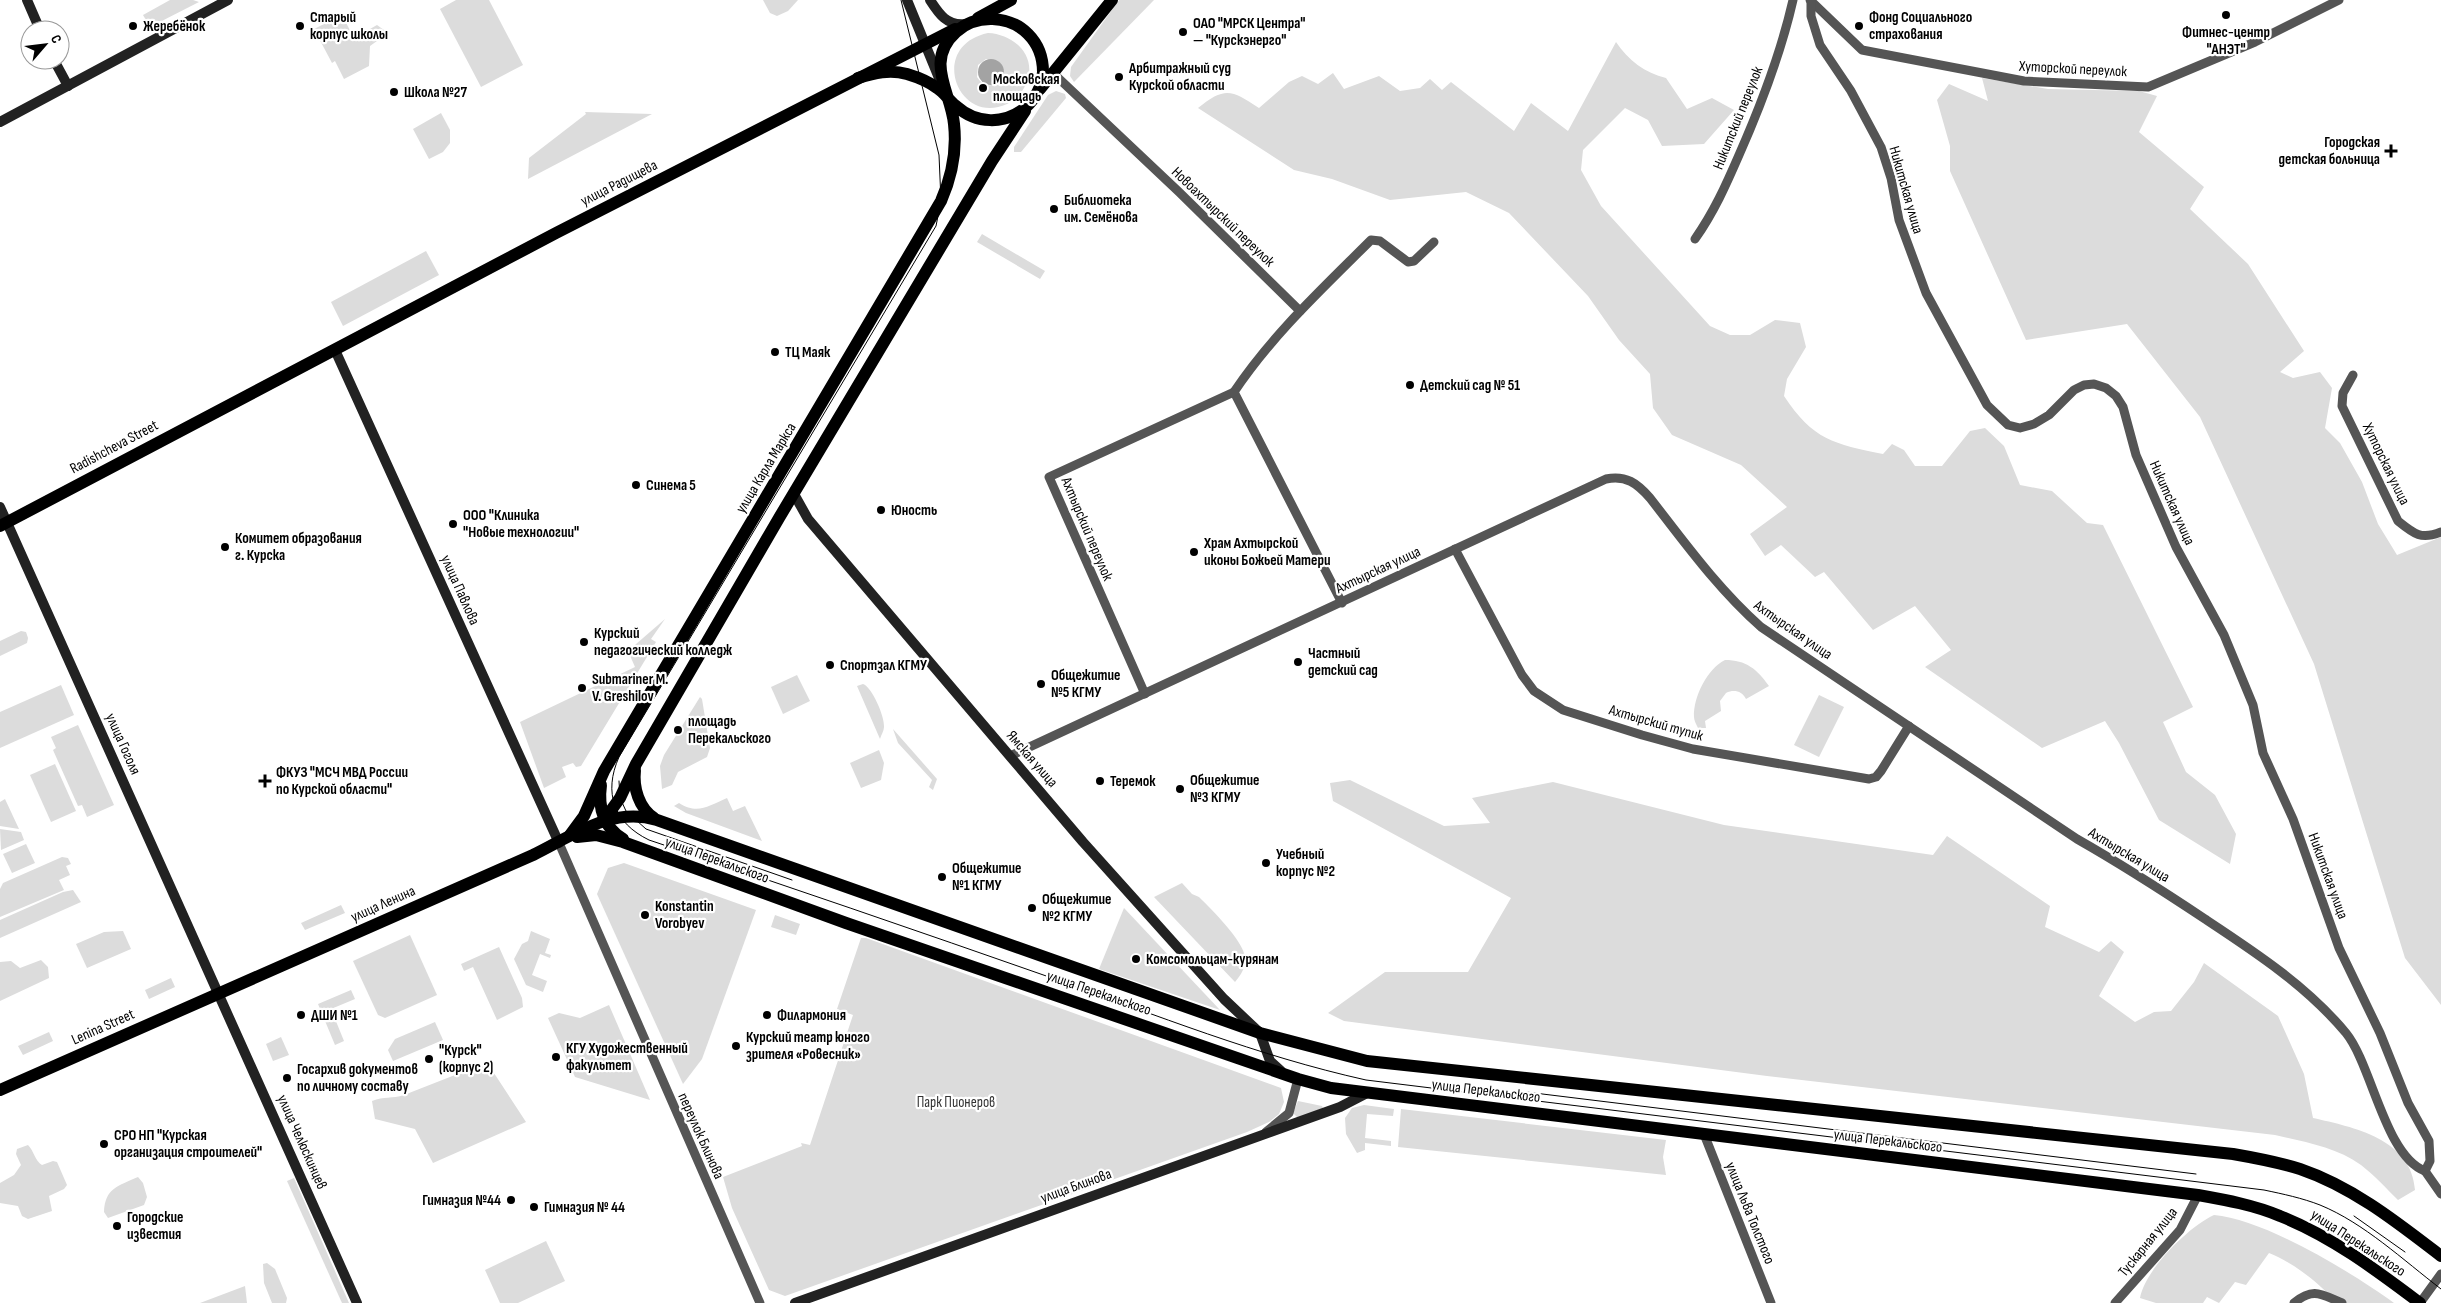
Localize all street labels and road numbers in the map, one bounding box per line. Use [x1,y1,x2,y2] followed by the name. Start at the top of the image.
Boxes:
[2018,57,2128,81] street label: Хуторской переулок
[1709,63,1767,172] street label: Никитский переулок
[1884,144,1928,236] street label: Никитская улица
[577,155,661,210] street label: улица Радищева
[1167,163,1279,271] street label: Новоахтырский переулок
[67,416,162,478] street label: Radishcheva Street
[732,419,801,517] street label: улица Карла Маркса
[2358,419,2414,508] street label: Хуторская улица
[2145,458,2199,548] street label: Никитская улица
[1056,473,1118,584] street label: Ахтырский переулок
[1332,542,1424,598] street label: Ахтырская улица
[436,552,484,628] street label: улица Павлова
[1749,595,1836,664] street label: Ахтырская улица
[1606,700,1706,746] street label: Ахтырский тупик
[101,710,145,778] street label: улица Гоголя
[1002,727,1062,791] street label: Ямская улица
[2084,823,2173,887] street label: Ахтырская улица
[2304,830,2352,922] street label: Никитская улица
[662,832,772,888] street label: улица Перекальского
[348,881,418,927] street label: улица Ленина
[1044,966,1154,1020] street label: улица Перекальского
[69,1005,138,1049] street label: Lenina Street
[1431,1075,1541,1107] street label: улица Перекальского
[674,1090,729,1182] street label: переулок Блинова
[273,1092,331,1192] street label: улица Челюскинцев
[1833,1125,1943,1157] street label: улица Перекальского
[1721,1159,1779,1267] street label: улица Льва Толстого
[1038,1164,1114,1208] street label: улица Блинова
[2114,1203,2182,1281] street label: Тускарная улица
[2307,1205,2409,1281] street label: улица Перекальского

